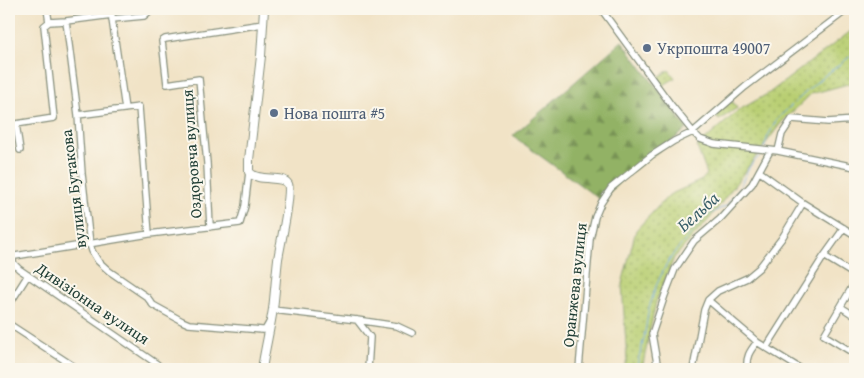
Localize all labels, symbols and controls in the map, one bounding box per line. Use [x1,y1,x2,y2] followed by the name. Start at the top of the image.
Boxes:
[657,36,771,60] place label: Укрпошта 49007
[641,42,653,54] marker: Укрпошта 49007
[175,89,207,219] street label: Оздоровча вулиця
[284,101,385,125] place label: Нова пошта #5
[268,107,280,119] marker: Нова пошта #5
[54,128,92,250] street label: вулиця Бутакова
[670,185,725,238] water label: Бельба
[556,222,592,348] street label: Оранжева вулиця
[30,255,155,350] street label: Дивізіонна вулиця

